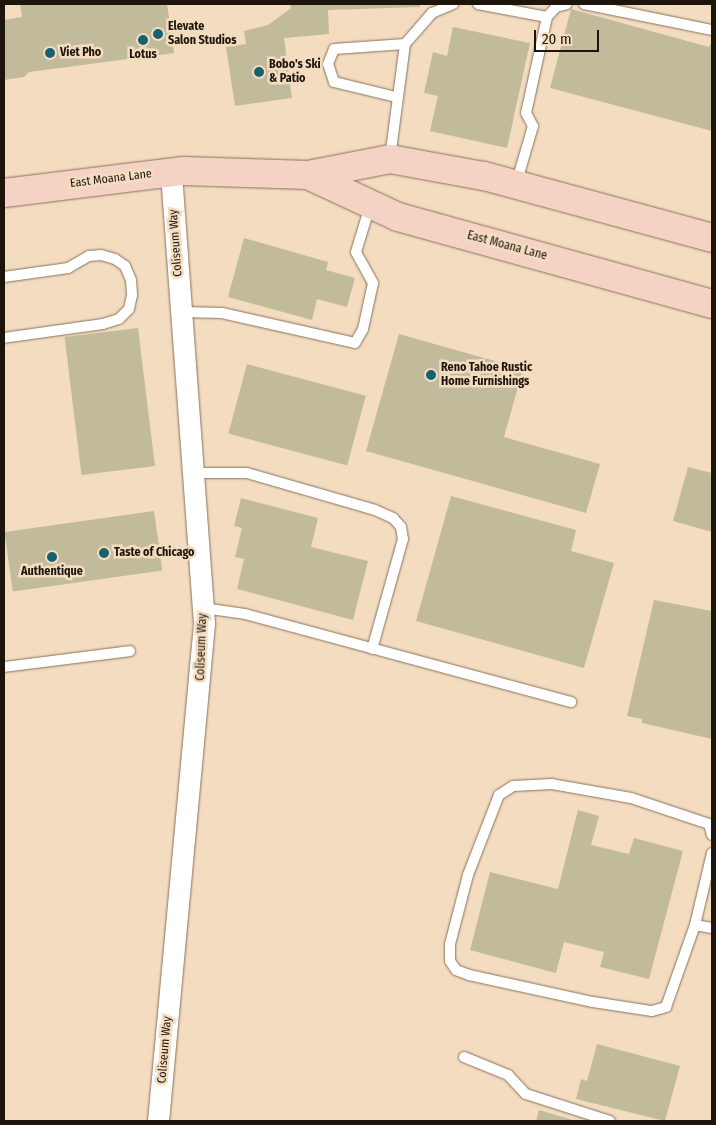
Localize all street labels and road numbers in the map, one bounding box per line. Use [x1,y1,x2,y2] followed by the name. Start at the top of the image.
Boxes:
[69,167,153,191] street label: East Moana Lane
[166,209,186,277] street label: Coliseum Way
[465,228,549,264] street label: East Moana Lane
[194,613,210,681] street label: Coliseum Way
[155,1016,175,1084] street label: Coliseum Way

